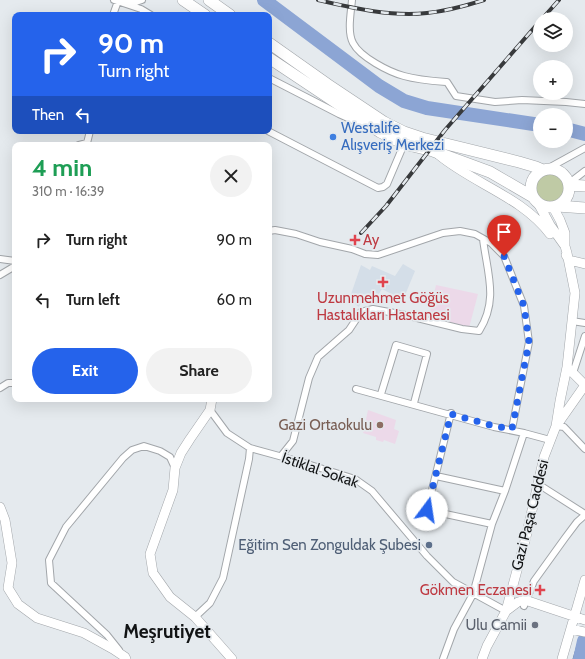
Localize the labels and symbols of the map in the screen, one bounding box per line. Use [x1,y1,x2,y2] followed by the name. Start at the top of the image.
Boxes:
[341,119,444,154] place label: Westalife Alışveriş Merkezi
[328,132,338,142] marker: Westalife Alışveriş Merkezi
[487,215,521,256] pin
[363,231,380,249] place label: Ay
[350,235,360,245] marker: Ay
[377,276,389,288] marker: Uzunmehmet Göğüs Hastalıkları Hastanesi
[316,289,450,324] place label: Uzunmehmet Göğüs Hastalıkları Hastanesi
[278,416,372,434] place label: Gazi Ortaokulu
[375,420,385,430] marker: Gazi Ortaokulu
[279,447,361,492] street label: İstiklal Sokak
[508,458,552,572] street label: Gazi Paşa Caddesi
[406,489,448,531] position arrow
[238,536,421,554] place label: Eğitim Sen Zonguldak Şubesi
[424,540,434,550] marker: Eğitim Sen Zonguldak Şubesi
[420,581,532,599] place label: Gökmen Eczanesi
[535,585,545,595] marker: Gökmen Eczanesi
[466,616,527,634] place label: Ulu Camii
[123,620,211,643] district label: Meşrutiyet
[530,620,540,630] marker: Ulu Camii

